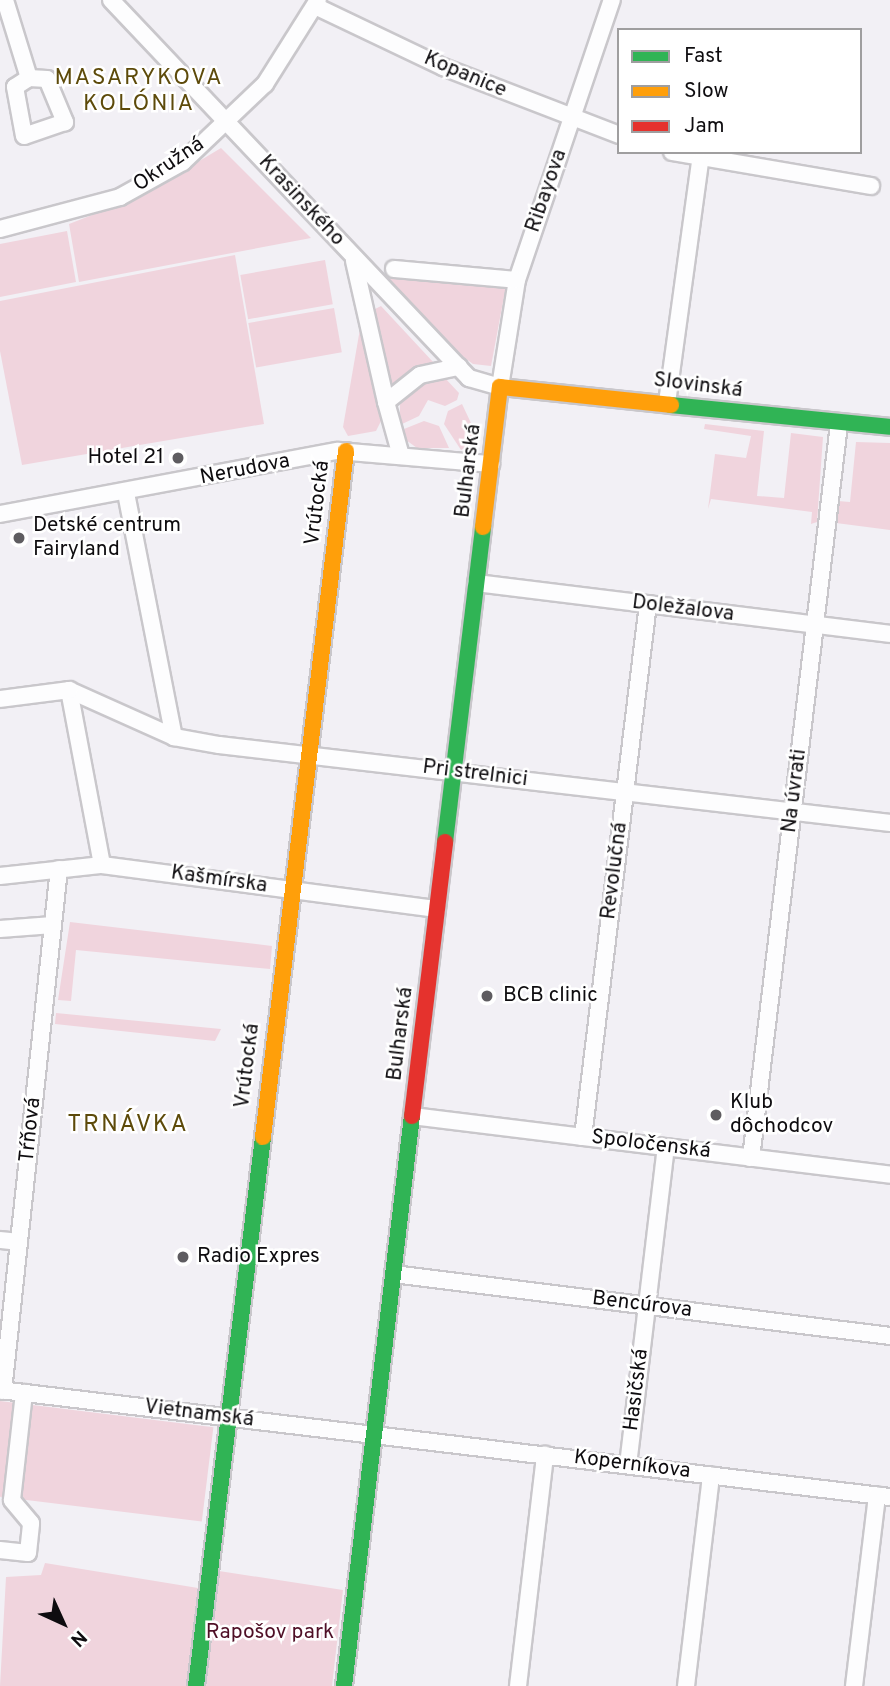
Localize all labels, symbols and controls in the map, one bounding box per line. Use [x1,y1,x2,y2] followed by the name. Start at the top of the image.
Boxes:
[617,28,862,154] legend
[684,43,723,70] text: Fast
[420,46,510,104] street label: Kopanice
[56,65,222,119] district label: MASARYKOVA KOLÓNIA
[684,78,729,105] text: Slow
[684,113,725,140] text: Jam
[129,132,209,198] street label: Okružná
[521,146,573,236] street label: Ribayova
[253,150,349,252] street label: Krasinského
[652,368,744,404] street label: Slovinská
[451,423,487,519] street label: Bulharská
[88,445,164,471] place label: Hotel 21
[198,449,292,491] street label: Nerudova
[170,450,186,466] marker: Hotel 21
[300,459,336,547] street label: Vrútocká
[33,513,181,563] place label: Detské centrum Fairyland
[11,530,27,546] marker: Detské centrum Fairyland
[631,590,735,628] street label: Doležalova
[777,748,813,834] street label: Na úvrati
[421,755,529,793] street label: Pri strelnici
[597,821,633,921] street label: Revolučná
[169,861,269,899] street label: Kašmírska
[503,983,598,1009] place label: BCB clinic
[383,986,419,1082] street label: Bulharská
[477,986,497,1006] marker: BCB clinic
[230,1022,266,1110] street label: Vrútocká
[730,1090,833,1140] place label: Klub dôchodcov
[15,1096,47,1164] street label: Tŕňová
[708,1107,724,1123] marker: Klub dôchodcov
[68,1112,188,1140] district label: TRNÁVKA
[590,1125,712,1165] street label: Spoločenská
[197,1244,320,1270] place label: Radio Expres
[175,1249,191,1265] marker: Radio Expres
[591,1286,693,1324] street label: Bencúrova
[619,1347,655,1433] street label: Hasičská
[143,1395,255,1433] street label: Vietnamská
[572,1445,692,1485] street label: Koperníkova
[28,1588,98,1658] north arrow
[206,1620,334,1646] park label: Rapošov park
[65,1625,91,1651] text: N

